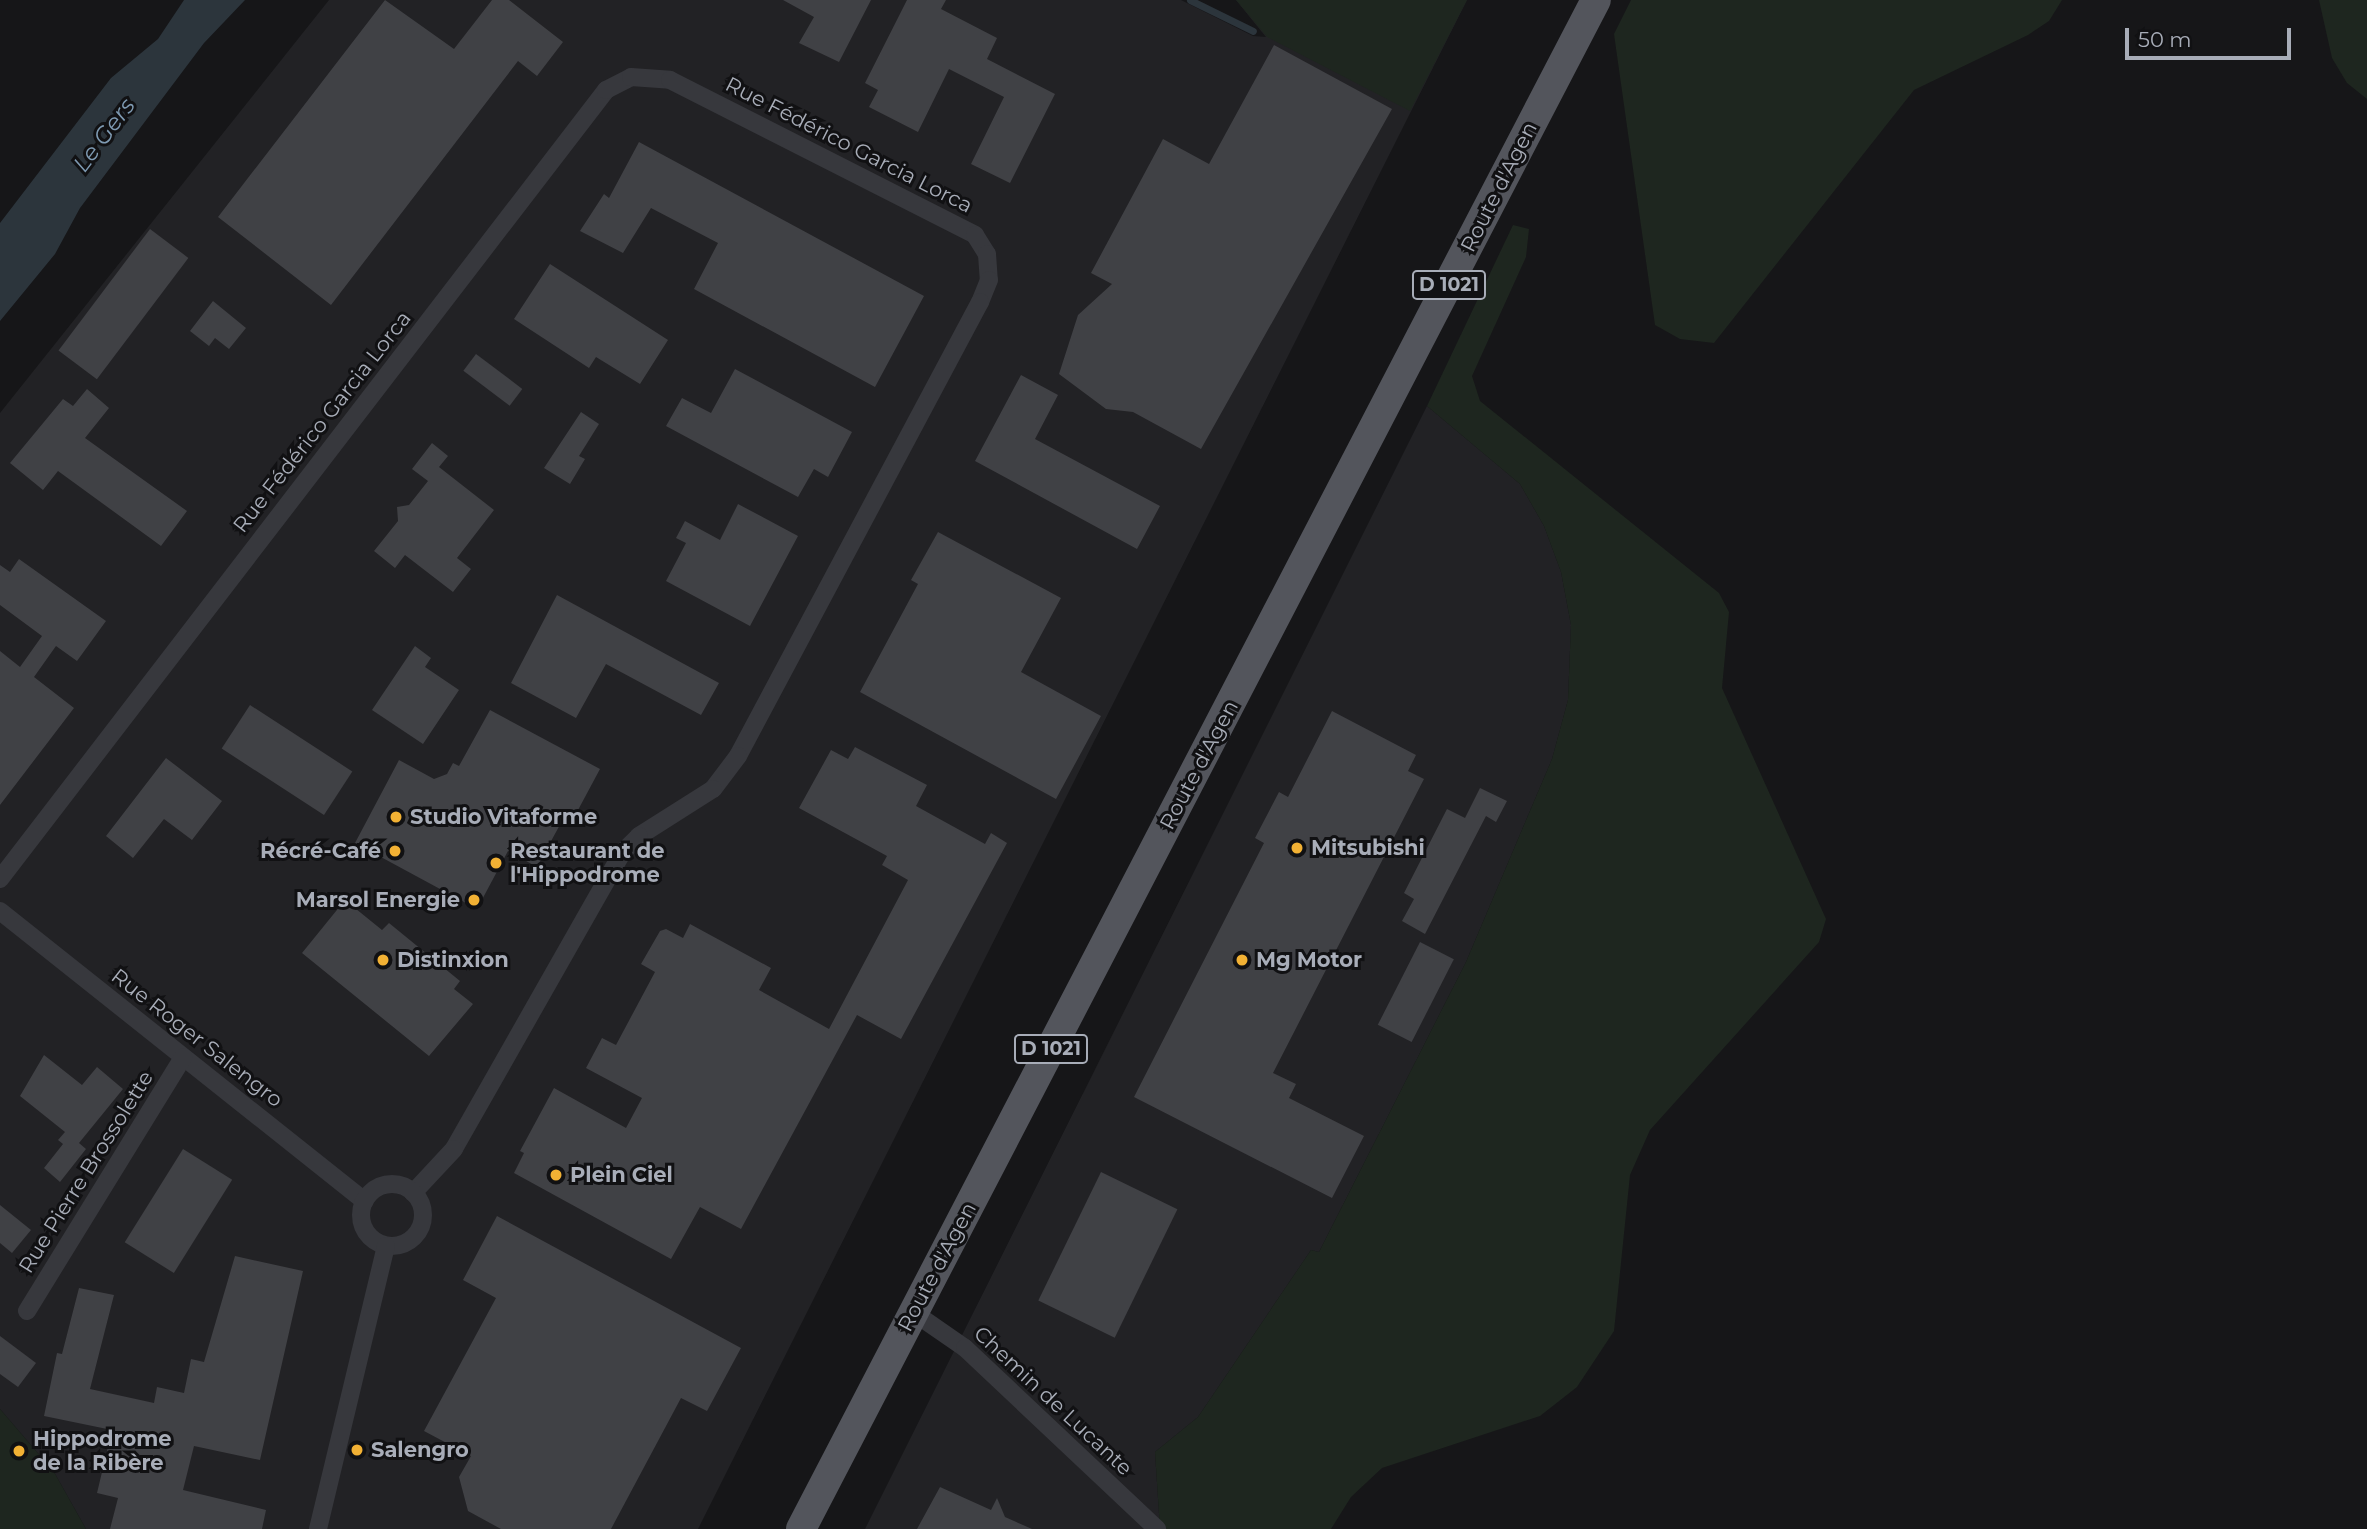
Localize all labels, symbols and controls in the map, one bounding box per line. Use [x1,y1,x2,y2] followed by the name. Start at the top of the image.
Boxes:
[2129,14,2295,58] scale bar
[2138,27,2192,52] text: 50 m
[721,72,977,218] street label: Rue Fédérico Garcia Lorca
[67,93,141,177] water label: Le Gers
[1455,118,1543,256] street label: Route d'Agen
[1410,270,1488,300] road number: D 1021
[228,306,416,538] street label: Rue Fédérico Garcia Lorca
[1154,696,1244,834] street label: Route d'Agen
[410,804,597,830] place label: Studio Vitaforme
[388,809,404,825] marker: Studio Vitaforme
[1311,835,1425,861] place label: Mitsubishi
[260,838,381,864] place label: Récré-Café
[510,838,665,888] place label: Restaurant de l'Hippodrome
[1289,840,1305,856] marker: Mitsubishi
[387,843,403,859] marker: Récré-Café
[488,855,504,871] marker: Restaurant de l'Hippodrome
[296,887,460,913] place label: Marsol Energie
[466,892,482,908] marker: Marsol Energie
[397,947,509,973] place label: Distinxion
[1256,947,1362,973] place label: Mg Motor
[375,952,391,968] marker: Distinxion
[1234,952,1250,968] marker: Mg Motor
[106,963,288,1113] street label: Rue Roger Salengro
[1012,1034,1090,1064] road number: D 1021
[13,1066,159,1278] street label: Rue Pierre Brossolette
[570,1162,673,1188] place label: Plein Ciel
[548,1167,564,1183] marker: Plein Ciel
[892,1198,982,1336] street label: Route d'Agen
[969,1321,1137,1481] street label: Chemin de Lucante
[33,1426,172,1476] place label: Hippodrome de la Ribère
[371,1437,469,1463] place label: Salengro
[349,1442,365,1458] marker: Salengro
[11,1443,27,1459] marker: Hippodrome de la Ribère

